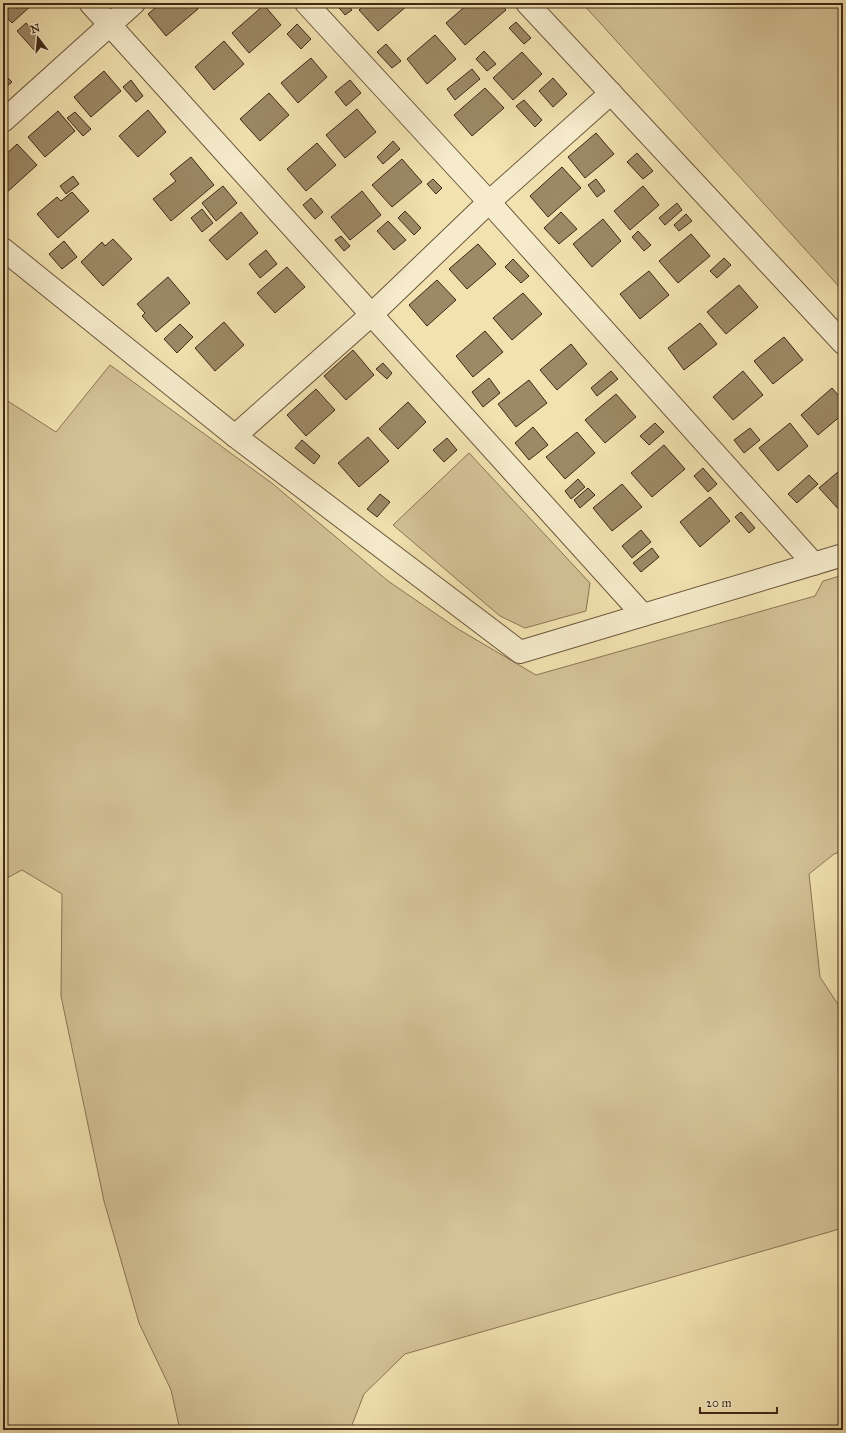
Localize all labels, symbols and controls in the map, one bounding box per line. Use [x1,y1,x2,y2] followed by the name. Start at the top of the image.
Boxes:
[18,18,58,58] north arrow
[29,21,42,36] text: N
[700,1389,777,1415] scale bar
[706,1396,732,1410] text: 20 m

